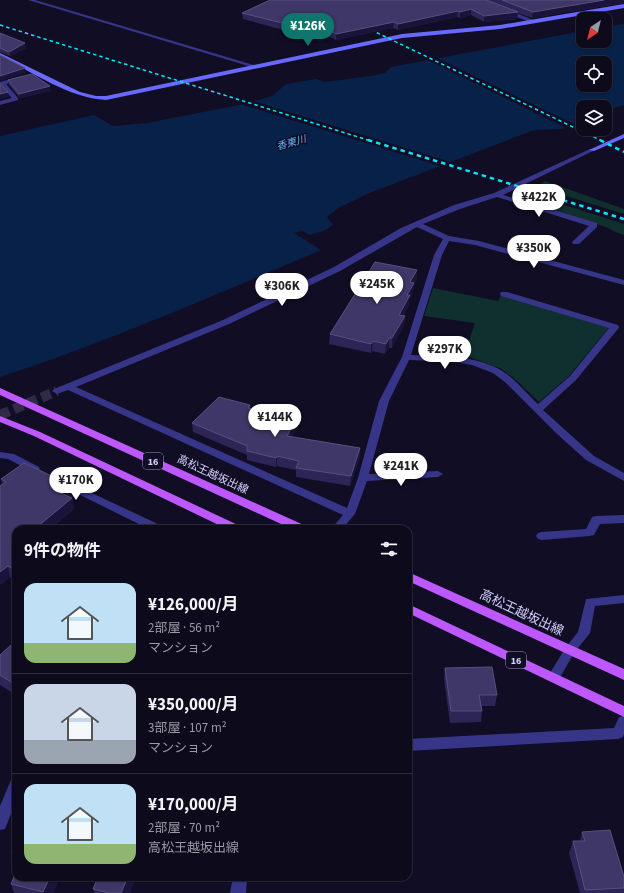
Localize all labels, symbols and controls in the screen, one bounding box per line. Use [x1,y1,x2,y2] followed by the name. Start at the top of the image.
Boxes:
[576,12,612,48] north arrow
[576,12,612,136] map controls
[280,13,336,47] pin: ¥126K
[290,17,326,35] text: ¥126K
[576,56,612,92] button: locate
[576,100,612,136] button: layers
[275,132,309,154] water label: 香東川
[511,184,567,218] pin: ¥422K
[521,188,557,206] text: ¥422K
[506,235,562,269] pin: ¥350K
[516,239,552,257] text: ¥350K
[349,271,405,305] pin: ¥245K
[254,273,310,307] pin: ¥306K
[359,275,395,293] text: ¥245K
[264,277,300,295] text: ¥306K
[417,336,473,370] pin: ¥297K
[427,340,463,358] text: ¥297K
[247,404,303,438] pin: ¥144K
[257,408,293,426] text: ¥144K
[175,451,251,498] street label: 高松王越坂出線
[143,453,163,469] road number: 16
[373,453,429,487] pin: ¥241K
[383,457,419,475] text: ¥241K
[48,467,104,501] pin: ¥170K
[58,471,94,489] text: ¥170K
[378,538,400,560] icon: filters
[24,539,101,563] text: 9件の物件
[477,586,567,640] street label: 高松王越坂出線
[148,593,239,617] text: ¥126,000/月
[56,599,104,647] icon: home
[148,619,220,637] text: 2部屋 · 56 m²
[148,639,213,657] text: マンション
[506,652,526,668] road number: 16
[148,693,239,717] text: ¥350,000/月
[56,700,104,748] icon: home
[148,719,226,737] text: 3部屋 · 107 m²
[148,739,213,757] text: マンション
[148,793,239,817] text: ¥170,000/月
[56,800,104,848] icon: home
[148,819,220,837] text: 2部屋 · 70 m²
[148,839,239,857] text: 高松王越坂出線

